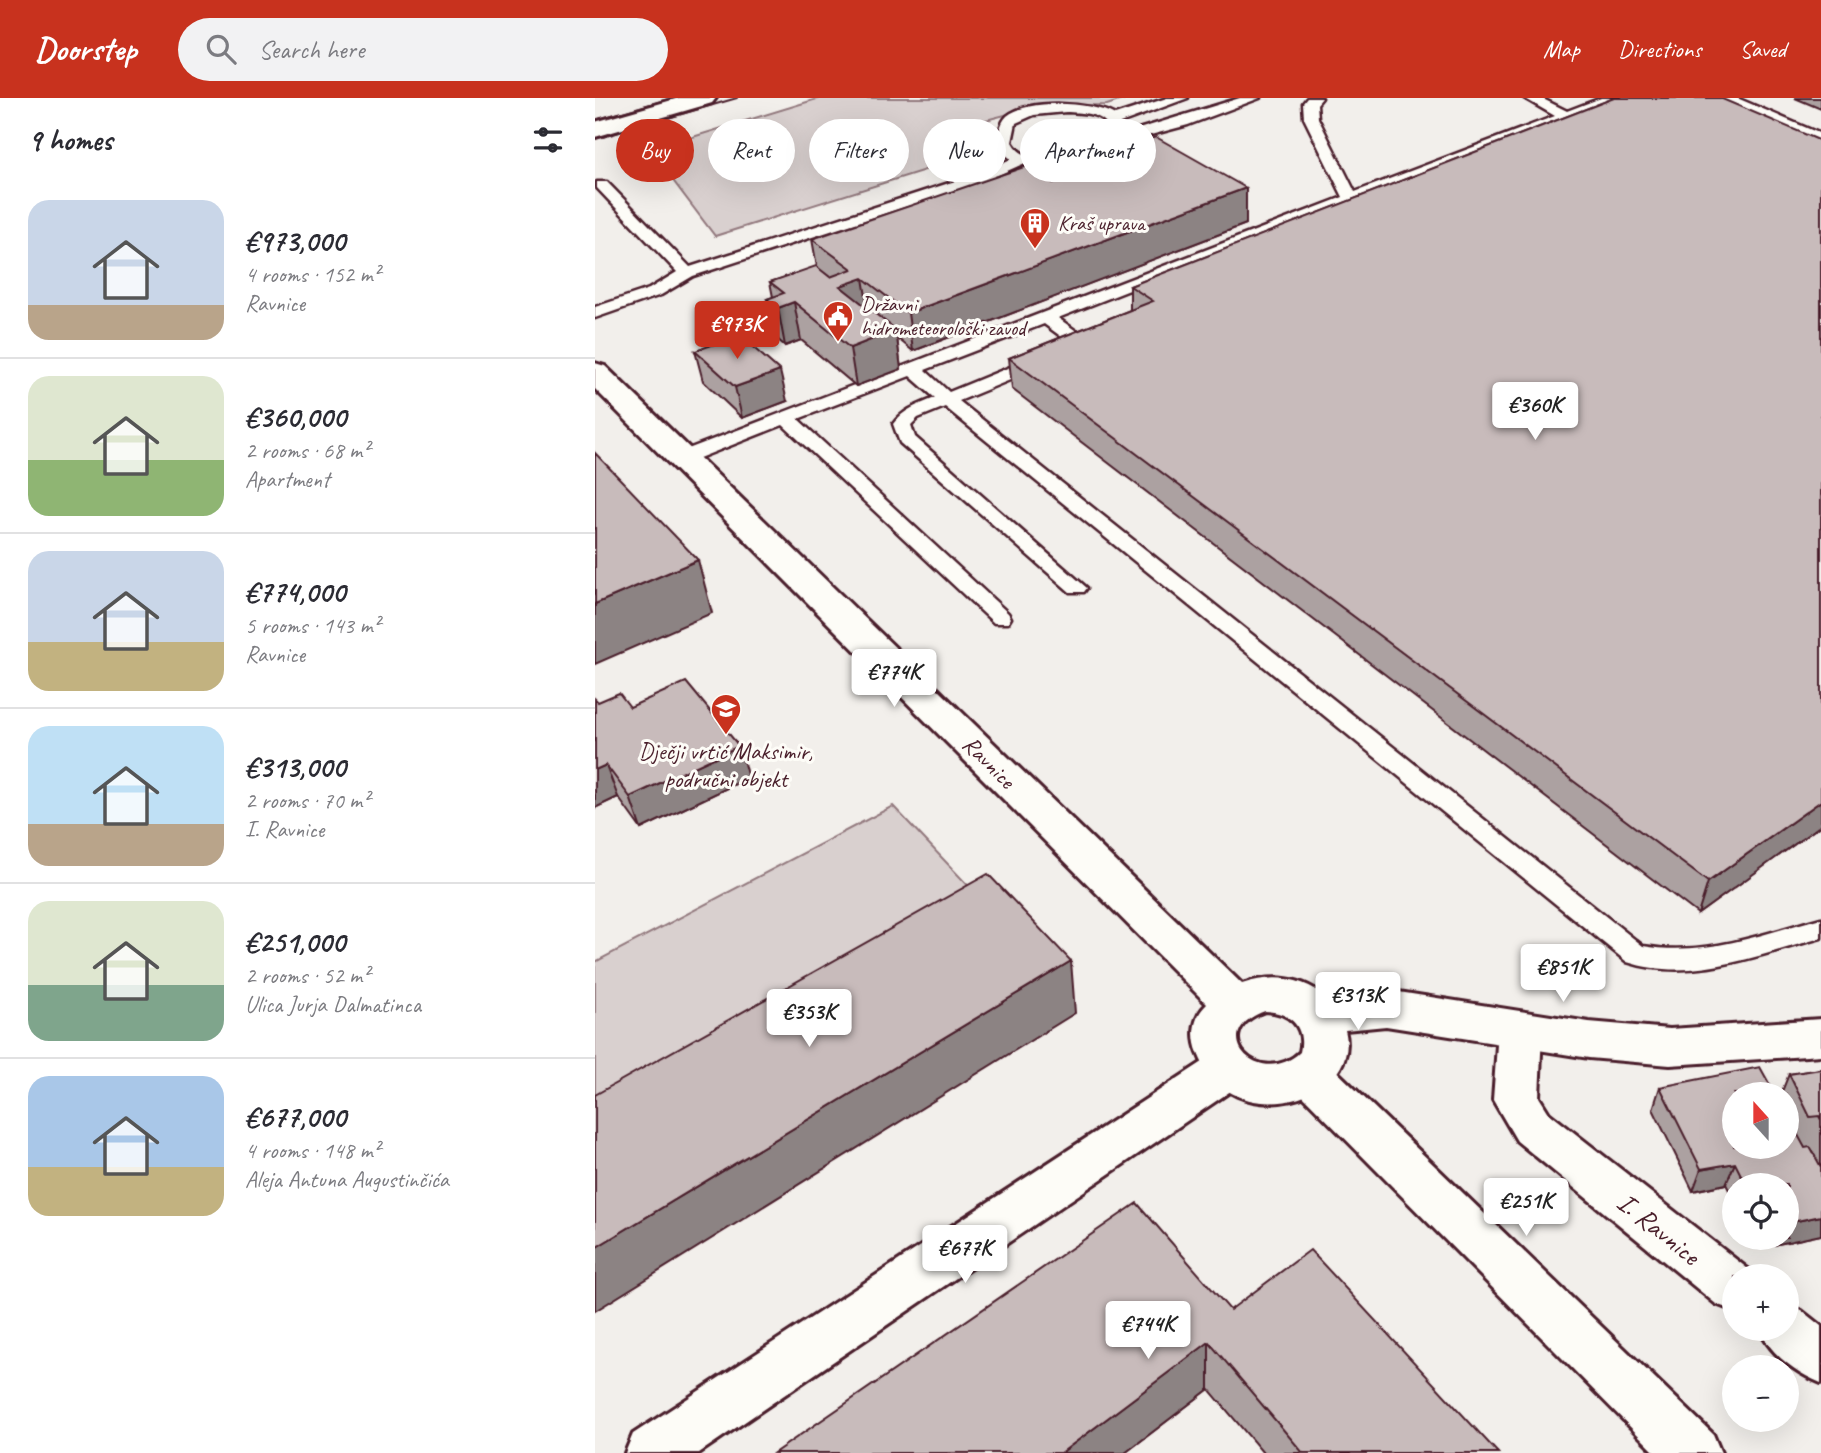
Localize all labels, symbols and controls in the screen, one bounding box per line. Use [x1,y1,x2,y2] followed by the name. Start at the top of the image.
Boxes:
[178,18,668,81] search box
[35,28,136,70] text: Doorstep
[202,30,240,68] icon: search
[258,33,364,66] text: Search here
[1543,34,1580,64] text: Map
[1618,34,1701,64] text: Directions
[1739,34,1786,64] text: Saved
[616,119,694,182] chip: Buy
[708,119,795,182] chip: Rent
[809,119,909,182] chip: Filters
[923,119,1006,182] chip: New
[1020,119,1156,182] chip: Apartment
[28,121,112,159] text: 9 homes
[529,121,567,159] icon: filters
[1018,206,1052,250] building icon: Kraš uprava
[1058,210,1147,236] place label: Kraš uprava
[245,222,345,260] text: €973,000
[84,228,168,312] icon: home
[245,260,380,289] text: 4 rooms · 152 m²
[245,289,305,318] text: Ravnice
[861,291,1029,341] place label: Državni hidrometeorološki zavod
[821,299,855,343] public building icon: Državni hidrometeorološki zavod
[688,302,786,361] pin: €973K
[711,309,763,338] text: €973K
[1486,382,1584,442] pin: €360K
[1508,390,1562,419] text: €360K
[245,398,346,436] text: €360,000
[84,404,168,488] icon: home
[245,436,369,465] text: 2 rooms · 68 m²
[245,465,330,494] text: Apartment
[245,573,345,611] text: €774,000
[84,579,168,663] icon: home
[245,611,380,640] text: 5 rooms · 143 m²
[245,640,305,669] text: Ravnice
[845,650,943,709] pin: €774K
[868,657,920,686] text: €774K
[709,692,743,736] school or university icon: Dječji vrtić Maksimir, područni objekt
[956,729,1023,796] street label: Ravnice
[639,736,813,794] place label: Dječji vrtić Maksimir, područni objekt
[245,748,345,786] text: €313,000
[84,754,168,838] icon: home
[245,786,369,815] text: 2 rooms · 70 m²
[245,815,324,844] text: I. Ravnice
[245,923,345,961] text: €251,000
[84,929,168,1013] icon: home
[1514,944,1612,1004] pin: €851K
[1537,952,1589,981] text: €851K
[245,961,369,990] text: 2 rooms · 52 m²
[1309,972,1407,1032] pin: €313K
[1331,980,1385,1009] text: €313K
[245,990,421,1019] text: Ulica Jurja Dalmatinca
[760,990,858,1049] pin: €353K
[783,997,835,1026] text: €353K
[1722,1082,1799,1158] north arrow
[1722,1082,1799,1432] map controls
[245,1098,346,1136] text: €677,000
[84,1104,168,1188] icon: home
[245,1136,380,1165] text: 4 rooms · 148 m²
[245,1165,449,1194] text: Aleja Antuna Augustinčića
[1722,1173,1799,1250] button: locate
[1477,1178,1575,1238] pin: €251K
[1610,1184,1709,1274] street label: I. Ravnice
[1500,1186,1552,1215] text: €251K
[916,1226,1014,1285] pin: €677K
[938,1233,992,1262] text: €677K
[1722,1264,1799,1341] button: +
[1099,1302,1197,1361] pin: €744K
[1122,1309,1175,1338] text: €744K
[1722,1355,1799,1432] button: −

